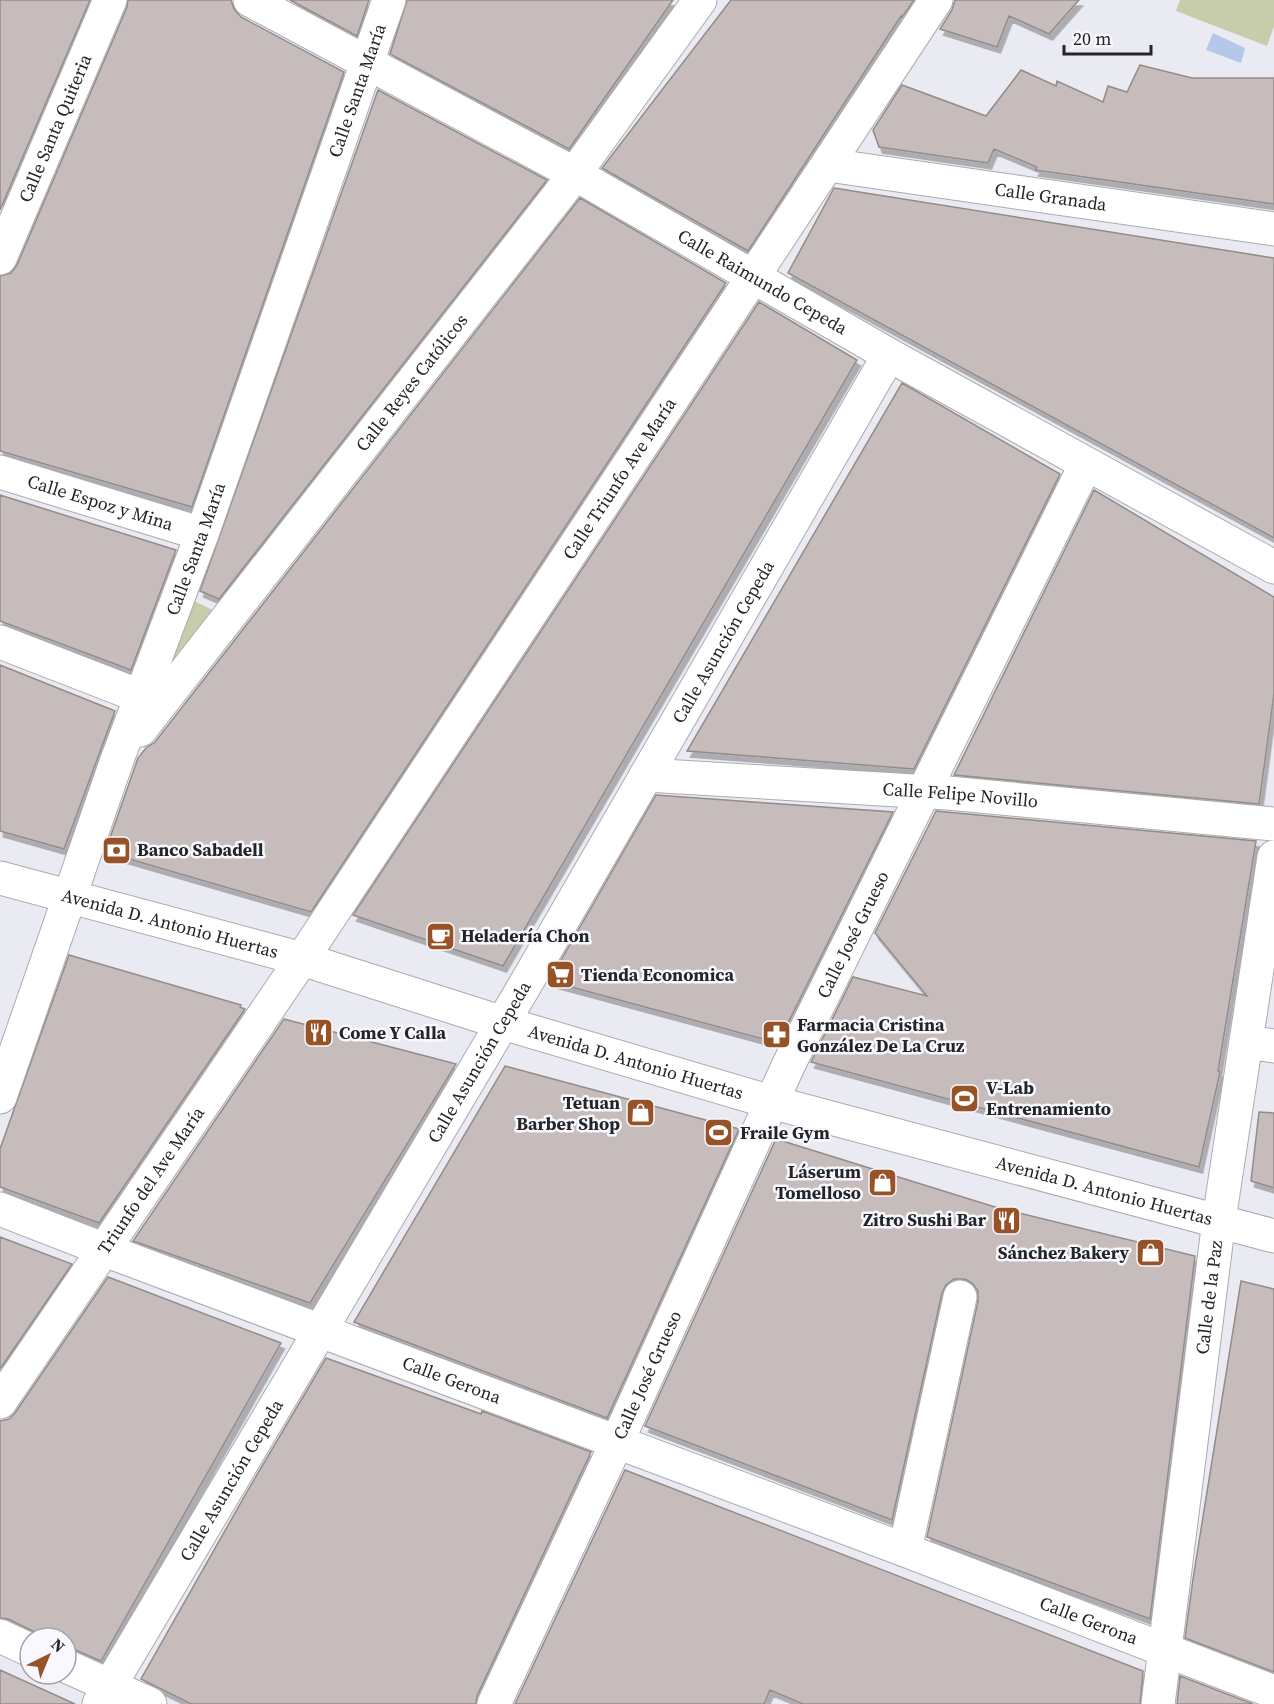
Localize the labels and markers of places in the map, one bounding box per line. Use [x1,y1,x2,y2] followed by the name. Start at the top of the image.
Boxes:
[100,834,132,866] bank icon: Banco Sabadell
[137,837,264,862] place label: Banco Sabadell
[424,920,456,952] cafe icon: Heladería Chon
[461,923,590,948] place label: Heladería Chon
[544,959,576,991] supermarket icon: Tienda Economica
[581,962,734,987] place label: Tienda Economica
[797,1012,965,1058] place label: Farmacia Cristina González De La Cruz
[302,1017,334,1049] restaurant icon: Come Y Calla
[760,1019,792,1051] pharmacy icon: Farmacia Cristina González De La Cruz
[339,1020,447,1045] place label: Come Y Calla
[986,1075,1111,1121] place label: V-Lab Entrenamiento
[949,1082,981,1114] sports icon: V-Lab Entrenamiento
[516,1090,620,1136] place label: Tetuan Barber Shop
[625,1097,657,1129] shop icon: Tetuan Barber Shop
[703,1117,735,1149] sports icon: Fraile Gym
[740,1120,830,1145] place label: Fraile Gym
[775,1159,861,1205] place label: Láserum Tomelloso
[866,1166,898,1198] shop icon: Láserum Tomelloso
[991,1204,1023,1236] restaurant icon: Zitro Sushi Bar
[863,1207,987,1232] place label: Zitro Sushi Bar
[1134,1237,1166,1269] shop icon: Sánchez Bakery
[998,1240,1129,1265] place label: Sánchez Bakery

